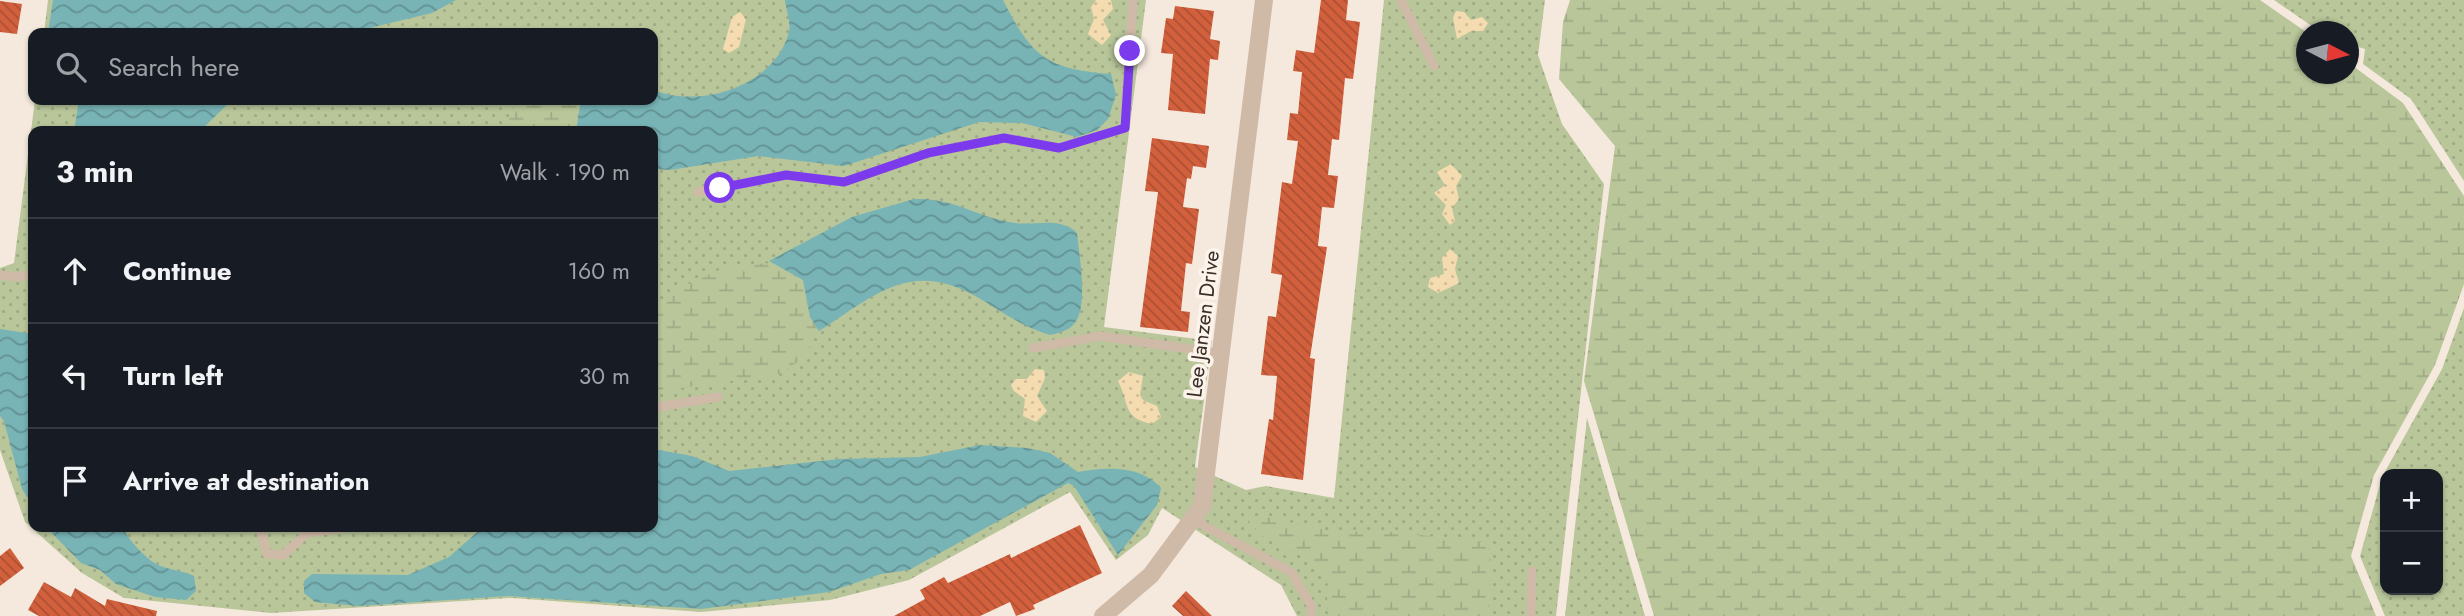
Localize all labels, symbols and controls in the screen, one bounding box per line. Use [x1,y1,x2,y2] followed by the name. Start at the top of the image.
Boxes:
[2296,21,2359,84] north arrow
[28,28,658,105] search box
[1114,35,1145,66] route end
[52,48,90,86] icon: search
[108,48,240,86] text: Search here
[56,150,134,193] text: 3 min
[500,155,630,189] text: Walk · 190 m
[704,172,735,203] route start
[1179,249,1227,399] street label: Lee Janzen Drive
[56,252,94,290] icon: ahead
[123,252,232,290] text: Continue
[568,254,630,288] text: 160 m
[56,357,94,395] icon: left
[123,357,223,395] text: Turn left
[579,359,630,393] text: 30 m
[56,462,94,500] icon: arrive
[123,462,370,500] text: Arrive at destination
[2380,469,2443,595] map controls
[2380,469,2443,532] button: +
[2380,532,2443,595] button: −

